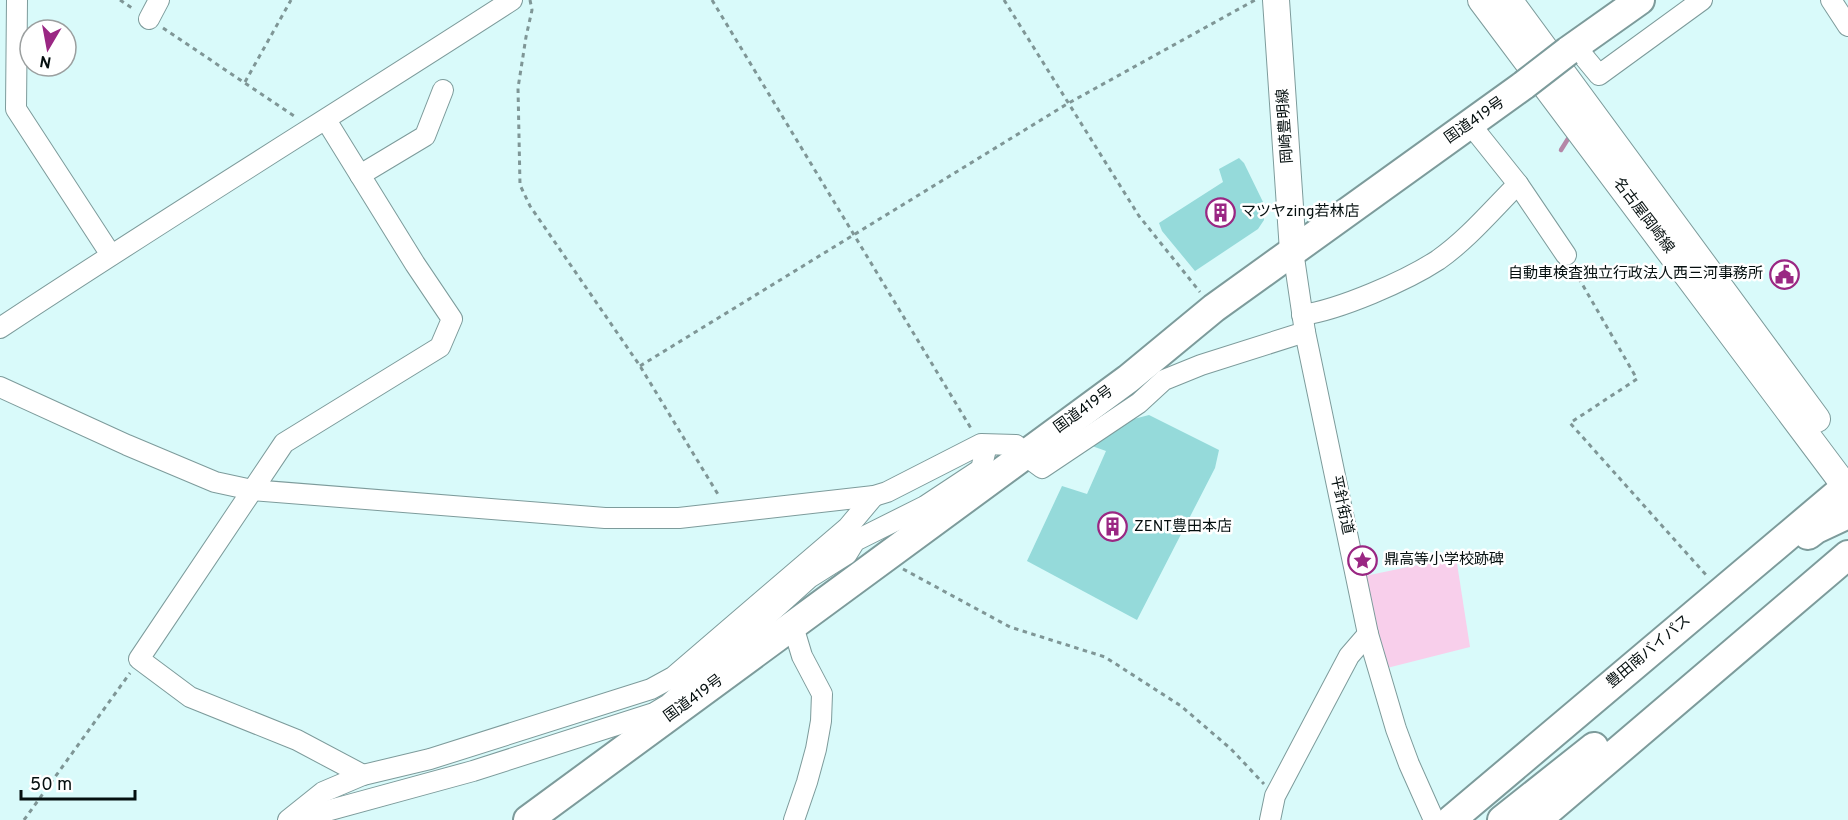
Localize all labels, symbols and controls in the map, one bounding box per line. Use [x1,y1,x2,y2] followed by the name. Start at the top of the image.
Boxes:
[18,18,78,78] north arrow
[38,50,53,72] text: N
[1274,88,1298,164] street label: 岡崎豊明線
[1441,93,1509,149] street label: 国道419号
[1608,174,1678,258] street label: 名古屋岡崎線
[1204,196,1236,228] building icon: マツヤzing若林店
[1241,203,1360,222] place label: マツヤzing若林店
[1768,258,1800,290] public building icon: 自動車検査独立行政法人西三河事務所
[1508,265,1763,284] place label: 自動車検査独立行政法人西三河事務所
[1051,382,1117,438] street label: 国道419号
[1325,474,1357,536] street label: 平針街道
[1097,511,1129,543] building icon: ZENT豊田本店
[1134,518,1232,537] place label: ZENT豊田本店
[1347,544,1379,576] place icon: 鼎高等小学校跡碑
[1384,551,1504,570] place label: 鼎高等小学校跡碑
[1603,611,1695,693] street label: 豊田南バイパス
[661,671,727,727] street label: 国道419号
[21,763,135,801] scale bar
[30,774,72,797] text: 50 m

